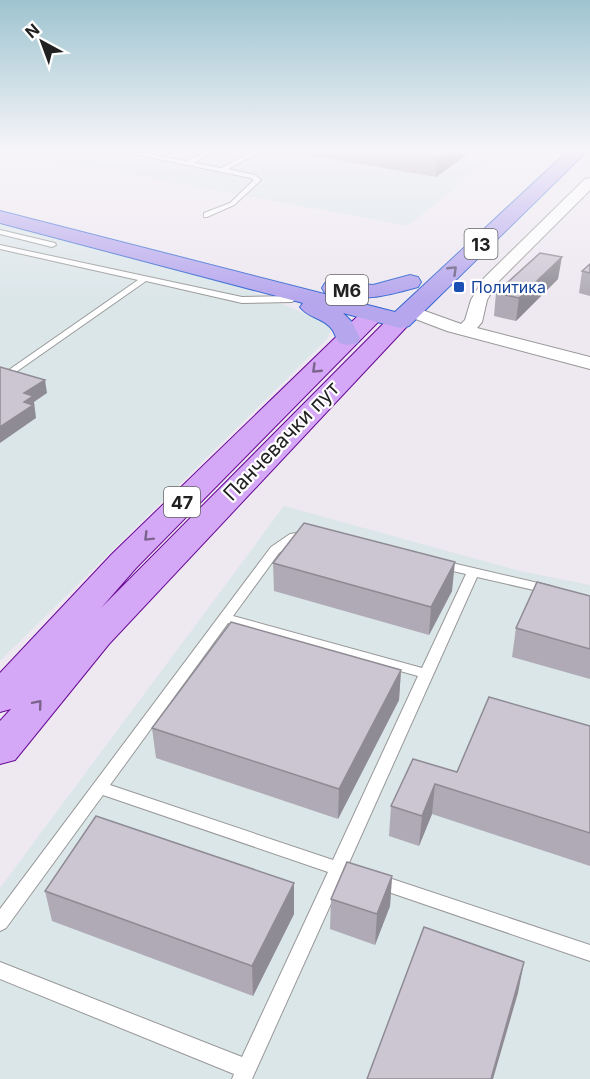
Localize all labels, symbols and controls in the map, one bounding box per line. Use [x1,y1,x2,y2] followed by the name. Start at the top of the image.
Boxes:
[12,12,72,72] north arrow
[21,19,43,42] text: N
[464,229,498,259] road number: 13
[446,267,457,278] one-way arrow
[326,275,368,305] road number: M6
[471,277,546,297] place label: Политика
[452,280,466,294] marker: Политика
[312,362,323,373] one-way arrow
[218,376,344,505] street label: Панчевачки пут
[164,487,200,517] road number: 47
[144,530,155,540] one-way arrow
[30,700,41,711] one-way arrow

